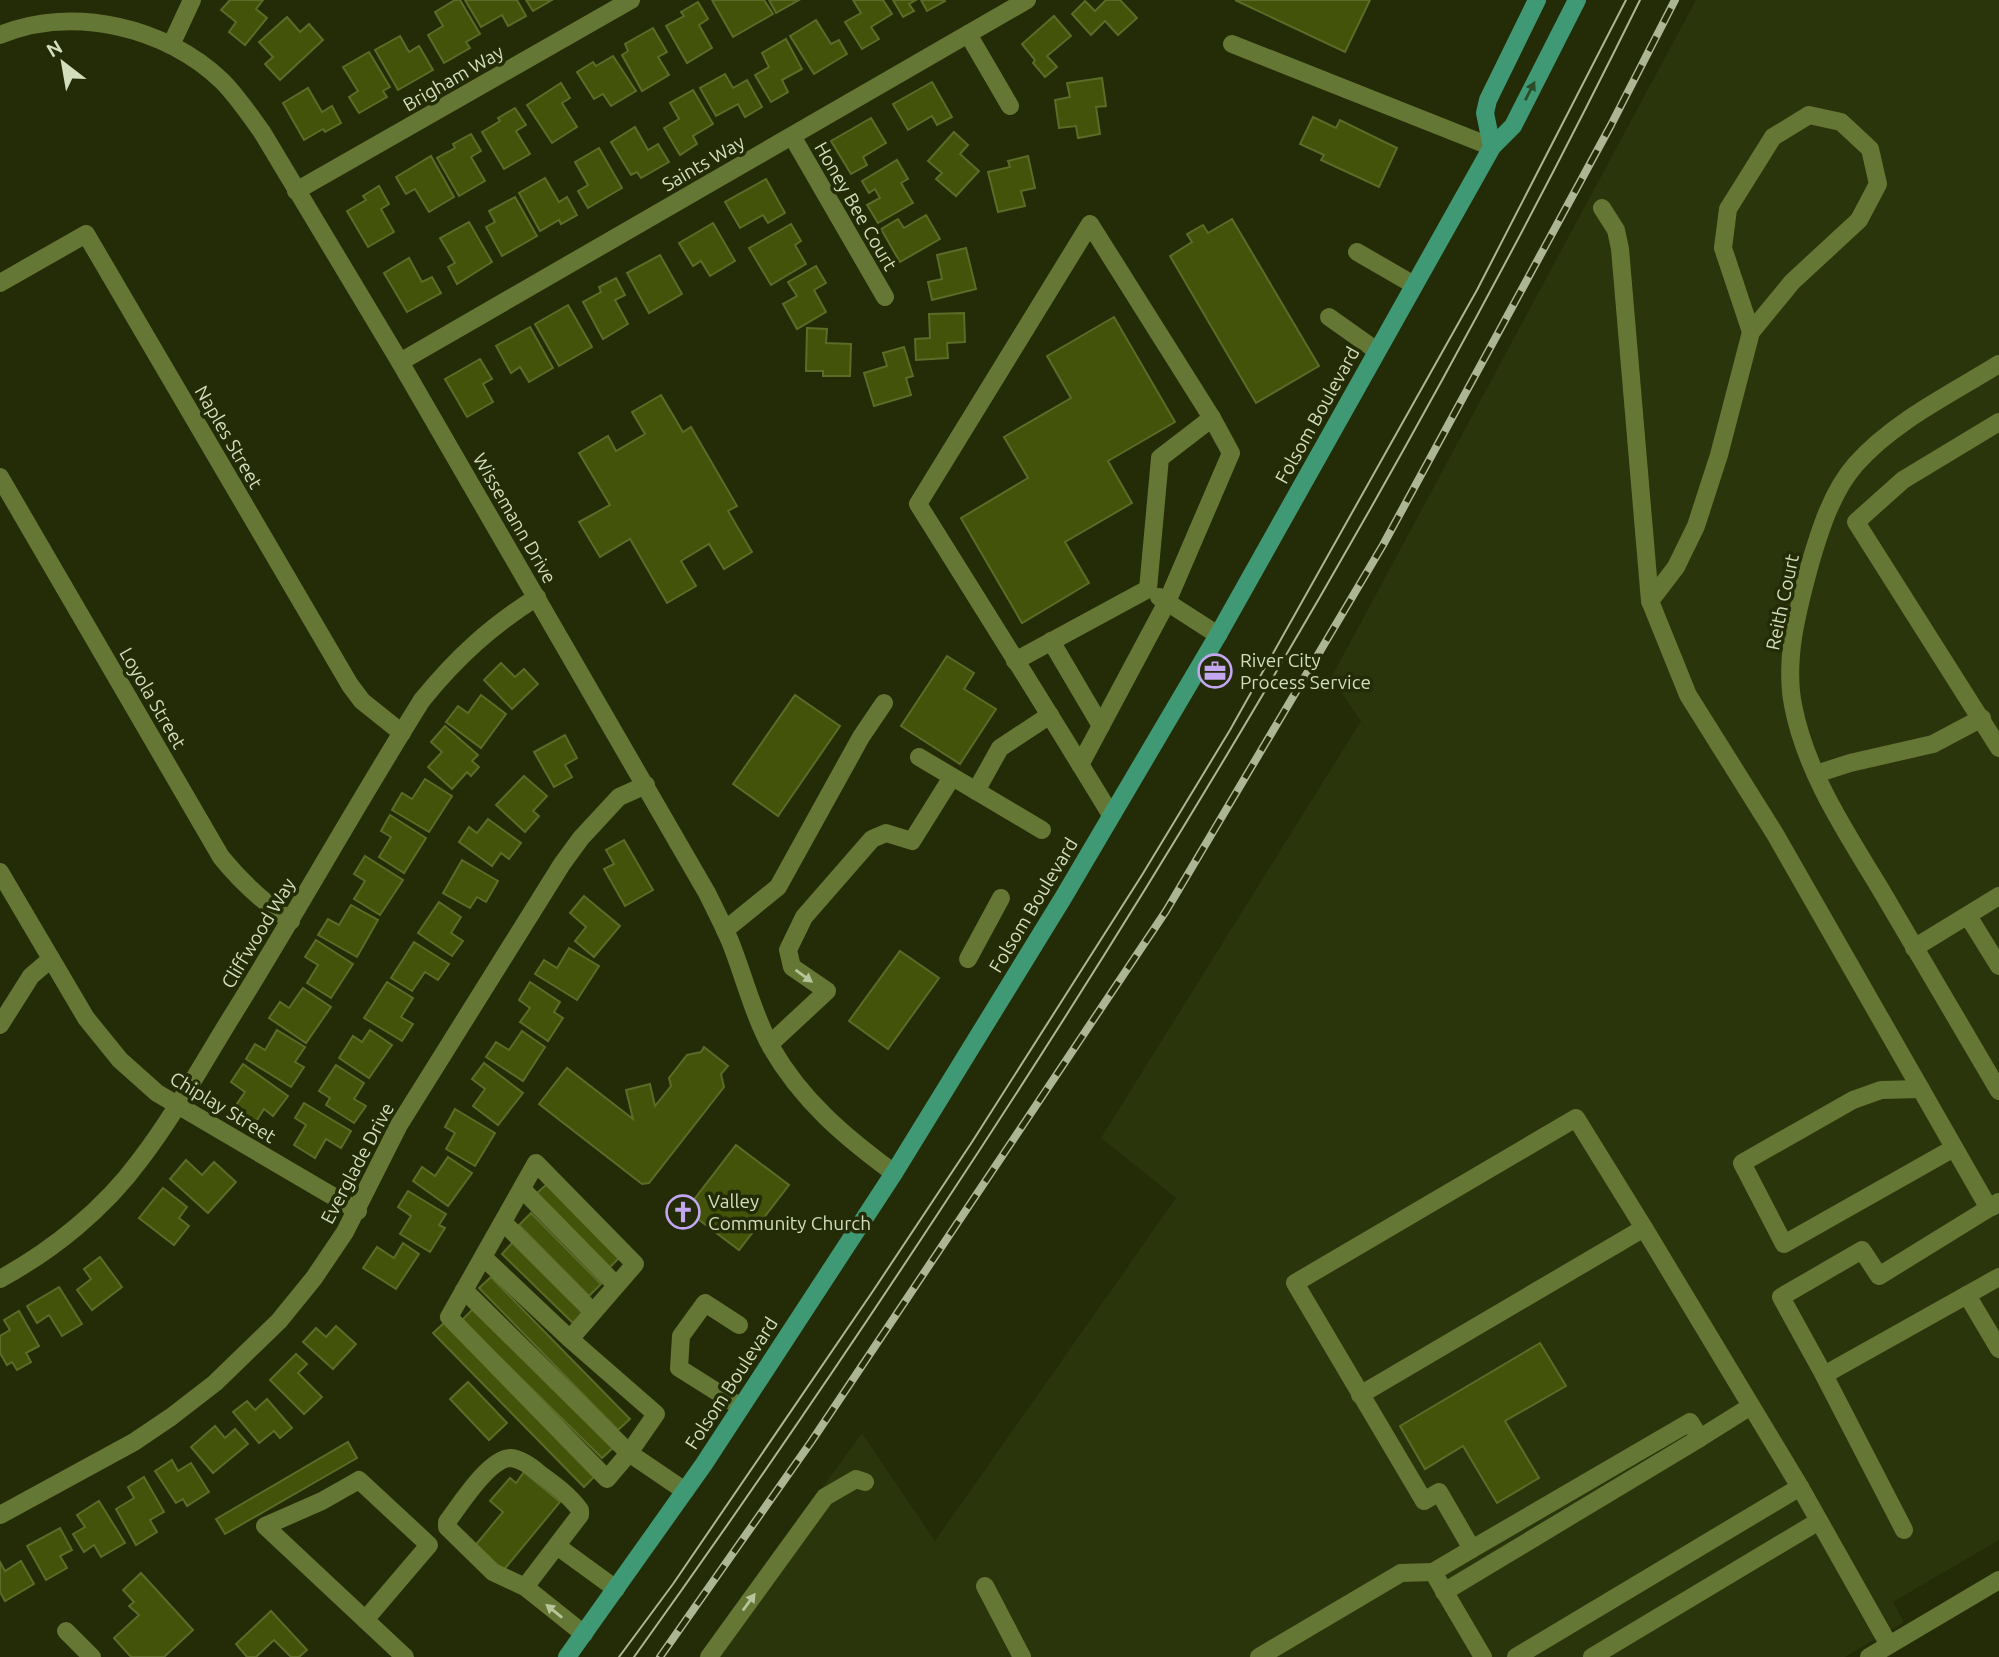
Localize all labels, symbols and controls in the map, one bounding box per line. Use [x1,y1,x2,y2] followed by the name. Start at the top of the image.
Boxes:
[28,28,98,98] north arrow
[42,35,66,62] text: N
[399,40,507,116] street label: Brigham Way
[1525,81,1536,101] one-way arrow
[658,131,748,195] street label: Saints Way
[810,138,902,275] street label: Honey Bee Court
[1270,343,1364,487] street label: Folsom Boulevard
[191,381,268,493] street label: Naples Street
[469,449,561,587] street label: Wissemann Drive
[1761,551,1803,652] street label: Reith Court
[115,643,191,753] street label: Loyola Street
[1240,649,1371,693] place label: River City Process Service
[1196,652,1234,690] office icon: River City Process Service
[984,834,1082,976] street label: Folsom Boulevard
[216,874,300,992] street label: Cliffwood Way
[795,968,813,982] one-way arrow
[166,1067,280,1147] street label: Chiplay Street
[316,1099,398,1227] street label: Everglade Drive
[708,1190,871,1234] place label: Valley Community Church
[664,1193,702,1231] church icon: Valley Community Church
[680,1313,782,1453] street label: Folsom Boulevard
[741,1593,755,1611] one-way arrow
[546,1603,564,1618] one-way arrow

